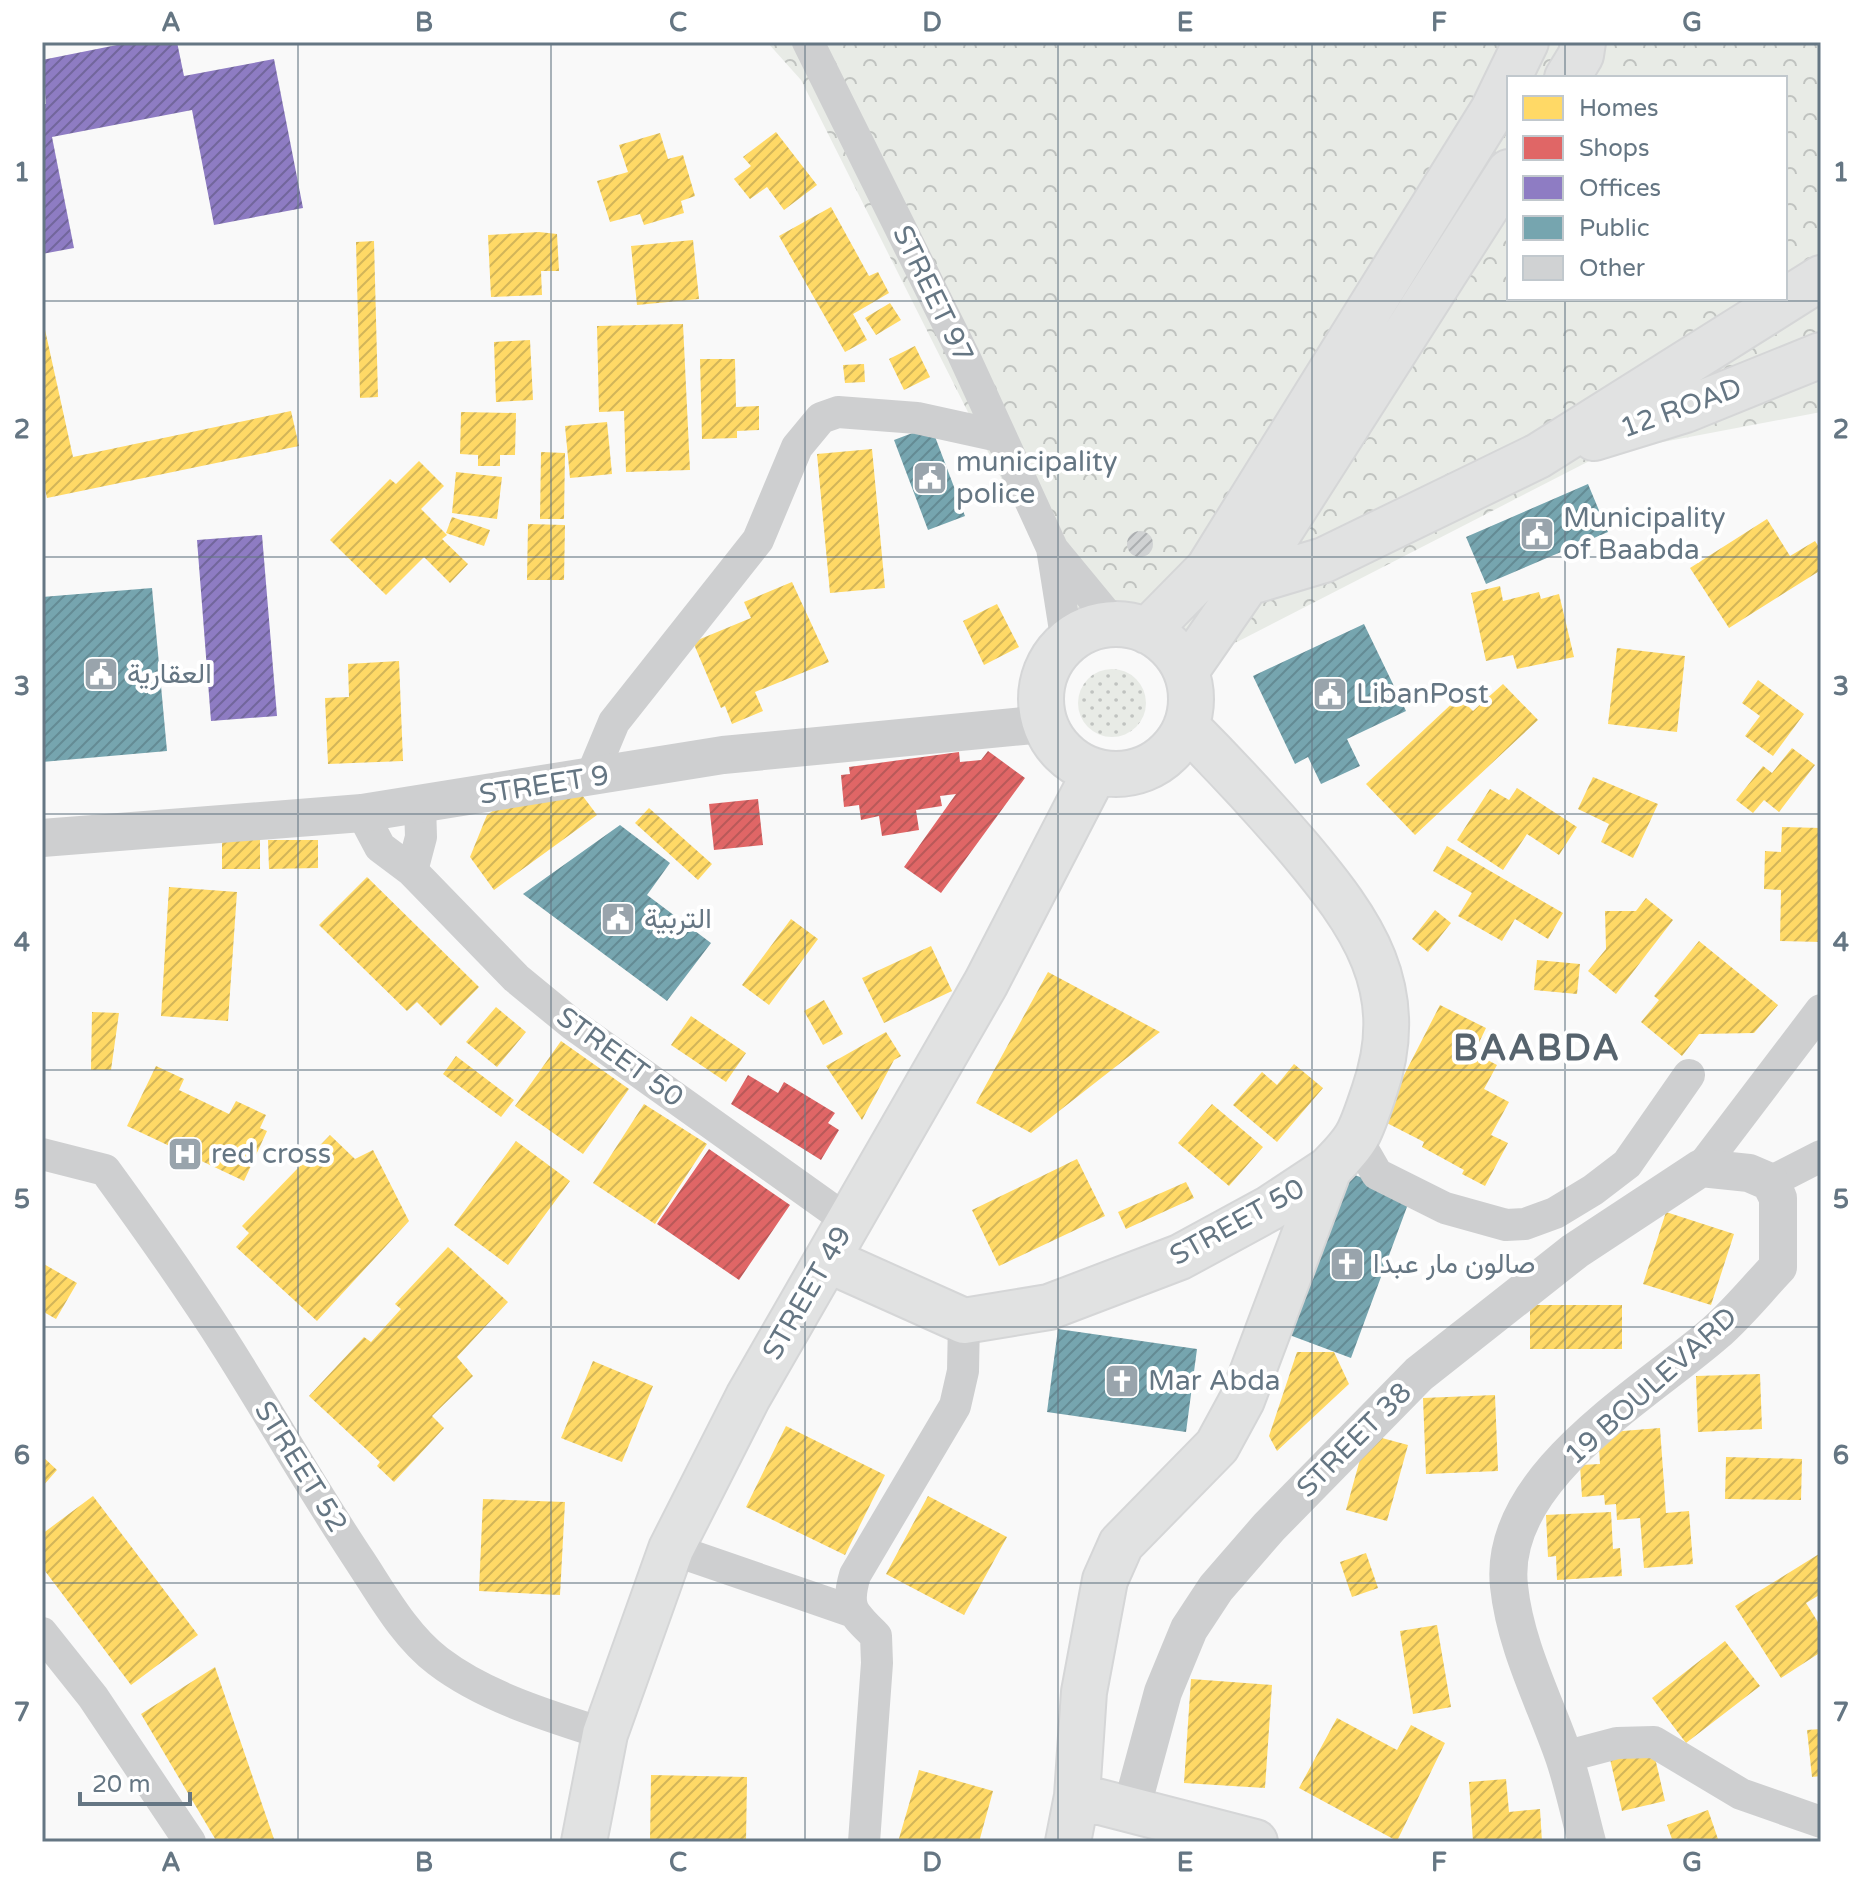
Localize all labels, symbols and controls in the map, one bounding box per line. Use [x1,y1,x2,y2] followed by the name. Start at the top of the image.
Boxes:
[161,7,181,38] text: A
[415,7,433,38] text: B
[669,7,687,38] text: C
[922,7,942,38] text: D
[1177,7,1193,38] text: E
[1431,7,1447,38] text: F
[1682,7,1702,38] text: G
[1507,76,1787,300] legend
[1579,94,1659,123] text: Homes
[1579,134,1649,163] text: Shops
[14,157,30,188] text: 1
[1833,157,1849,188] text: 1
[1579,174,1661,203] text: Offices
[1579,214,1649,243] text: Public
[885,220,981,368] street label: STREET 97
[1579,254,1646,283] text: Other
[1616,370,1746,446] street label: 12 ROAD
[14,414,30,445] text: 2
[1833,414,1849,445] text: 2
[956,445,1118,511] place label: municipality police
[911,459,949,497] public building icon: municipality police
[1563,501,1726,567] place label: Municipality of Baabda
[1518,515,1556,553] public building icon: Municipality of Baabda
[82,655,120,693] public building icon: العقارية
[127,657,212,691] place label: العقارية
[14,671,30,702] text: 3
[1833,671,1849,702] text: 3
[1311,675,1349,713] public building icon: LibanPost
[1356,677,1489,711] place label: LibanPost
[477,758,611,812] street label: STREET 9
[599,900,637,938] public building icon: التربية
[644,902,712,936] place label: التربية
[14,927,30,958] text: 4
[1833,927,1849,958] text: 4
[550,1000,690,1114] street label: STREET 50
[1453,1027,1621,1070] district label: BAABDA
[166,1135,204,1173] hospital icon: red cross
[211,1137,331,1171] place label: red cross
[1164,1171,1310,1273] street label: STREET 50
[14,1184,30,1215] text: 5
[1833,1184,1849,1215] text: 5
[755,1220,859,1366] street label: STREET 49
[1328,1245,1366,1283] church icon: صالون مار عبدا
[1373,1247,1535,1281] place label: صالون مار عبدا
[1558,1300,1744,1472] street label: 19 BOULEVARD
[1103,1362,1141,1400] church icon: Mar Abda
[1148,1364,1281,1398] place label: Mar Abda
[1289,1375,1419,1505] street label: STREET 38
[247,1395,355,1539] street label: STREET 52
[14,1440,30,1471] text: 6
[1833,1440,1849,1471] text: 6
[14,1697,30,1728] text: 7
[1833,1697,1849,1728] text: 7
[80,1756,190,1806] scale bar
[92,1770,150,1799] text: 20 m
[161,1847,181,1878] text: A
[415,1847,433,1878] text: B
[669,1847,687,1878] text: C
[922,1847,942,1878] text: D
[1177,1847,1193,1878] text: E
[1431,1847,1447,1878] text: F
[1682,1847,1702,1878] text: G

